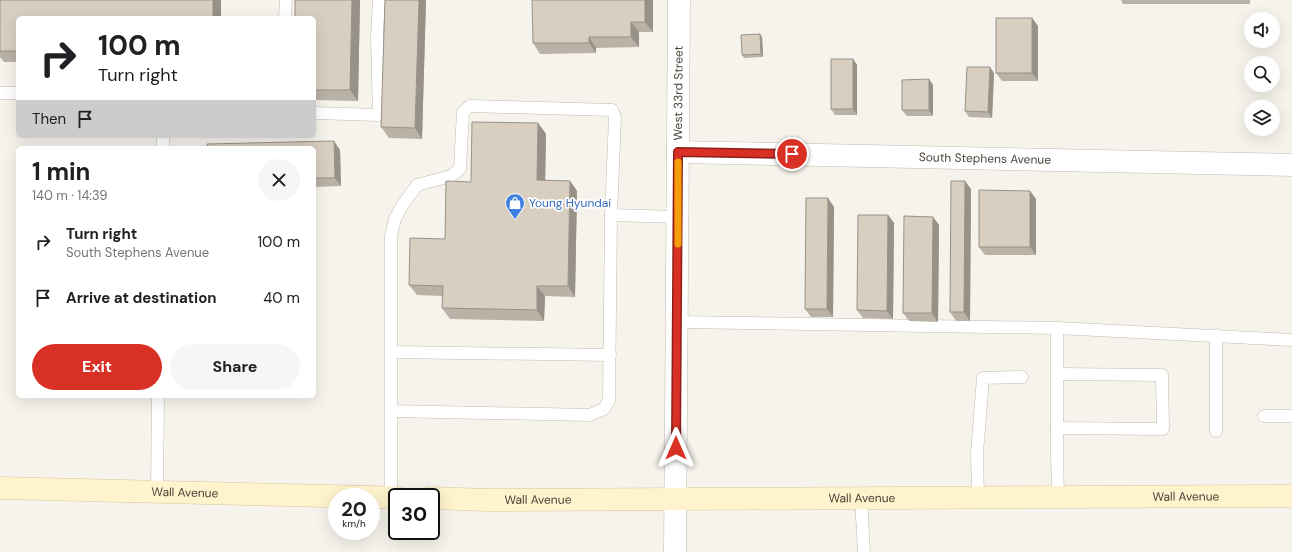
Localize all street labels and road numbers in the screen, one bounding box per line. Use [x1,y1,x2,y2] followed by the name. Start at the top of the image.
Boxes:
[670,45,687,140] street label: West 33rd Street
[919,149,1051,168] street label: South Stephens Avenue
[151,484,219,501] street label: Wall Avenue
[1152,488,1220,505] street label: Wall Avenue
[828,490,896,506] street label: Wall Avenue
[504,492,572,508] street label: Wall Avenue

